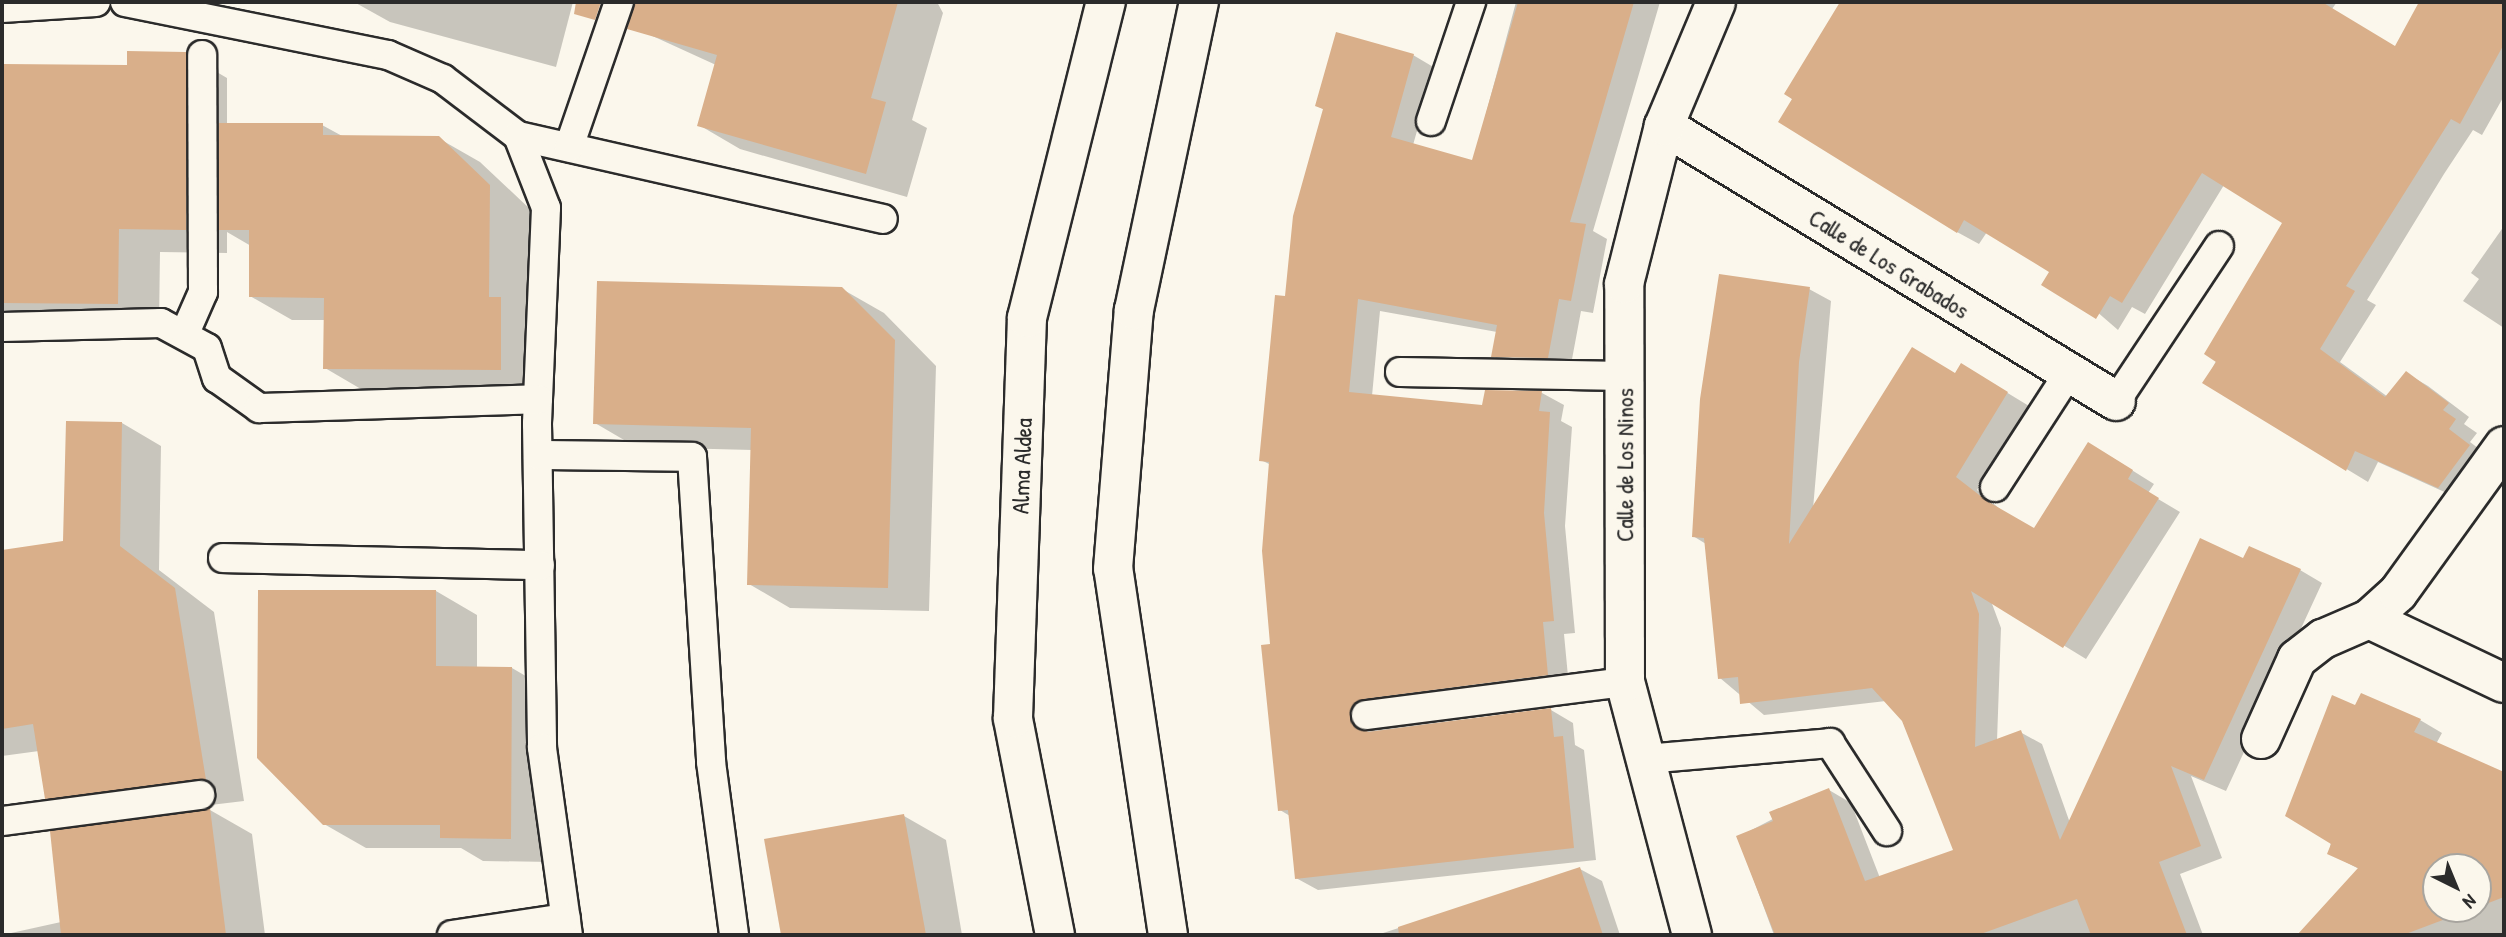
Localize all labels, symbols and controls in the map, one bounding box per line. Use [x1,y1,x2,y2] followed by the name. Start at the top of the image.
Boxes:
[1804,203,1974,325] street label: Calle de Los Grabados
[1611,388,1639,542] street label: Calle de Los Ninos
[1006,418,1038,514] street label: Alma Aldea
[2422,853,2492,923] north arrow
[2457,889,2483,915] text: N

